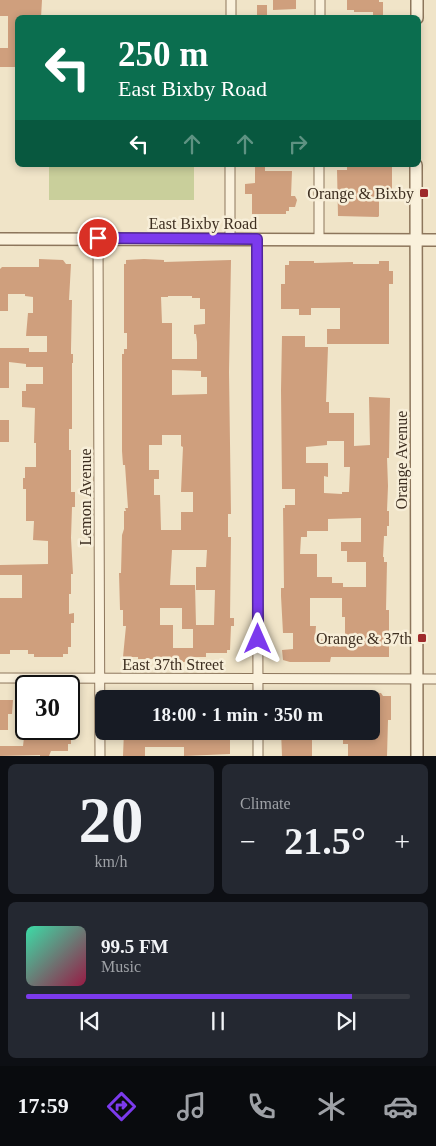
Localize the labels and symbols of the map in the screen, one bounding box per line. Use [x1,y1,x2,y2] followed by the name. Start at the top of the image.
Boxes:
[307,185,414,203] place label: Orange & Bixby
[418,187,430,199] marker: Orange & Bixby
[149,215,257,233] street label: East Bixby Road
[77,217,119,259] pin
[393,411,411,509] street label: Orange Avenue
[77,448,94,546] street label: Lemon Avenue
[231,612,283,664] position arrow
[316,630,412,648] place label: Orange & 37th
[416,632,428,644] marker: Orange & 37th
[122,656,224,673] street label: East 37th Street
[15,675,80,740] speed limit sign: 30

